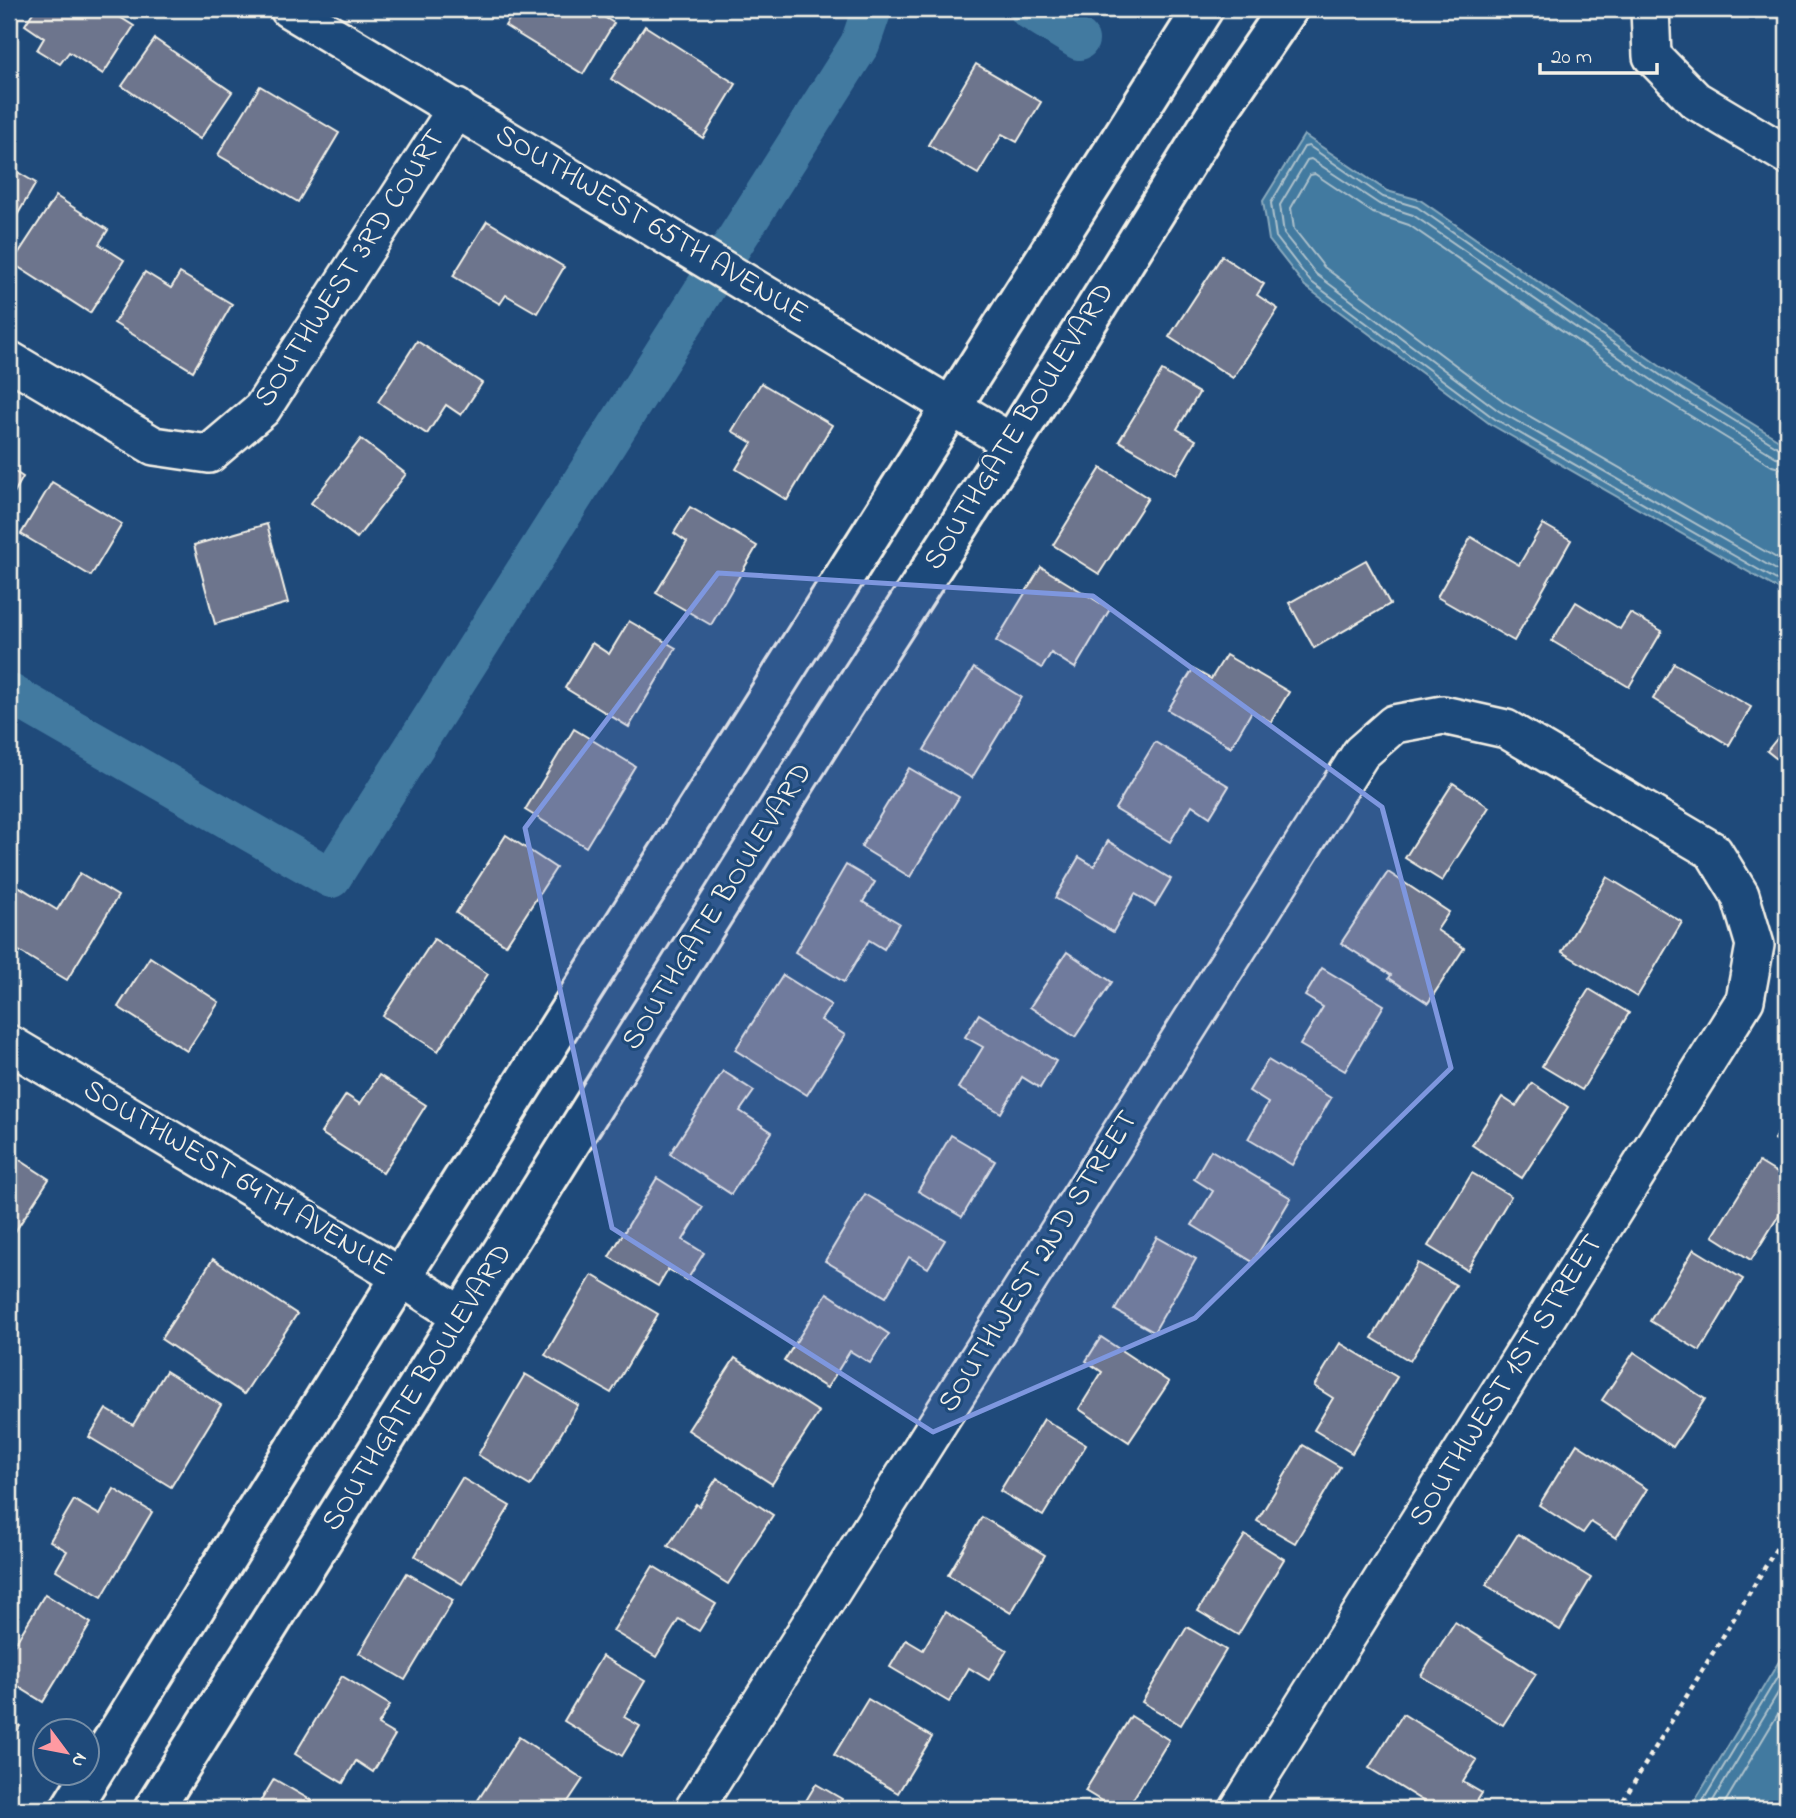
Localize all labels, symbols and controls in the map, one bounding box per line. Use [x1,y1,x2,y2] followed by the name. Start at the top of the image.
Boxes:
[1540,32,1658,76] scale bar
[1551,43,1592,73] text: 20 m
[486,114,816,336] street label: SOUTHWEST 65TH AVENUE
[244,121,458,417] street label: SOUTHWEST 3RD COURT
[913,275,1127,579] street label: SOUTHGATE BOULEVARD
[611,755,825,1059] street label: SOUTHGATE BOULEVARD
[74,1069,400,1289] street label: SOUTHWEST 64TH AVENUE
[928,1102,1150,1422] street label: SOUTHWEST 2ND STREET
[1399,1226,1615,1536] street label: SOUTHWEST 1ST STREET
[311,1236,525,1540] street label: SOUTHGATE BOULEVARD
[32,1716,102,1786] north arrow
[63,1747,93,1772] text: N

